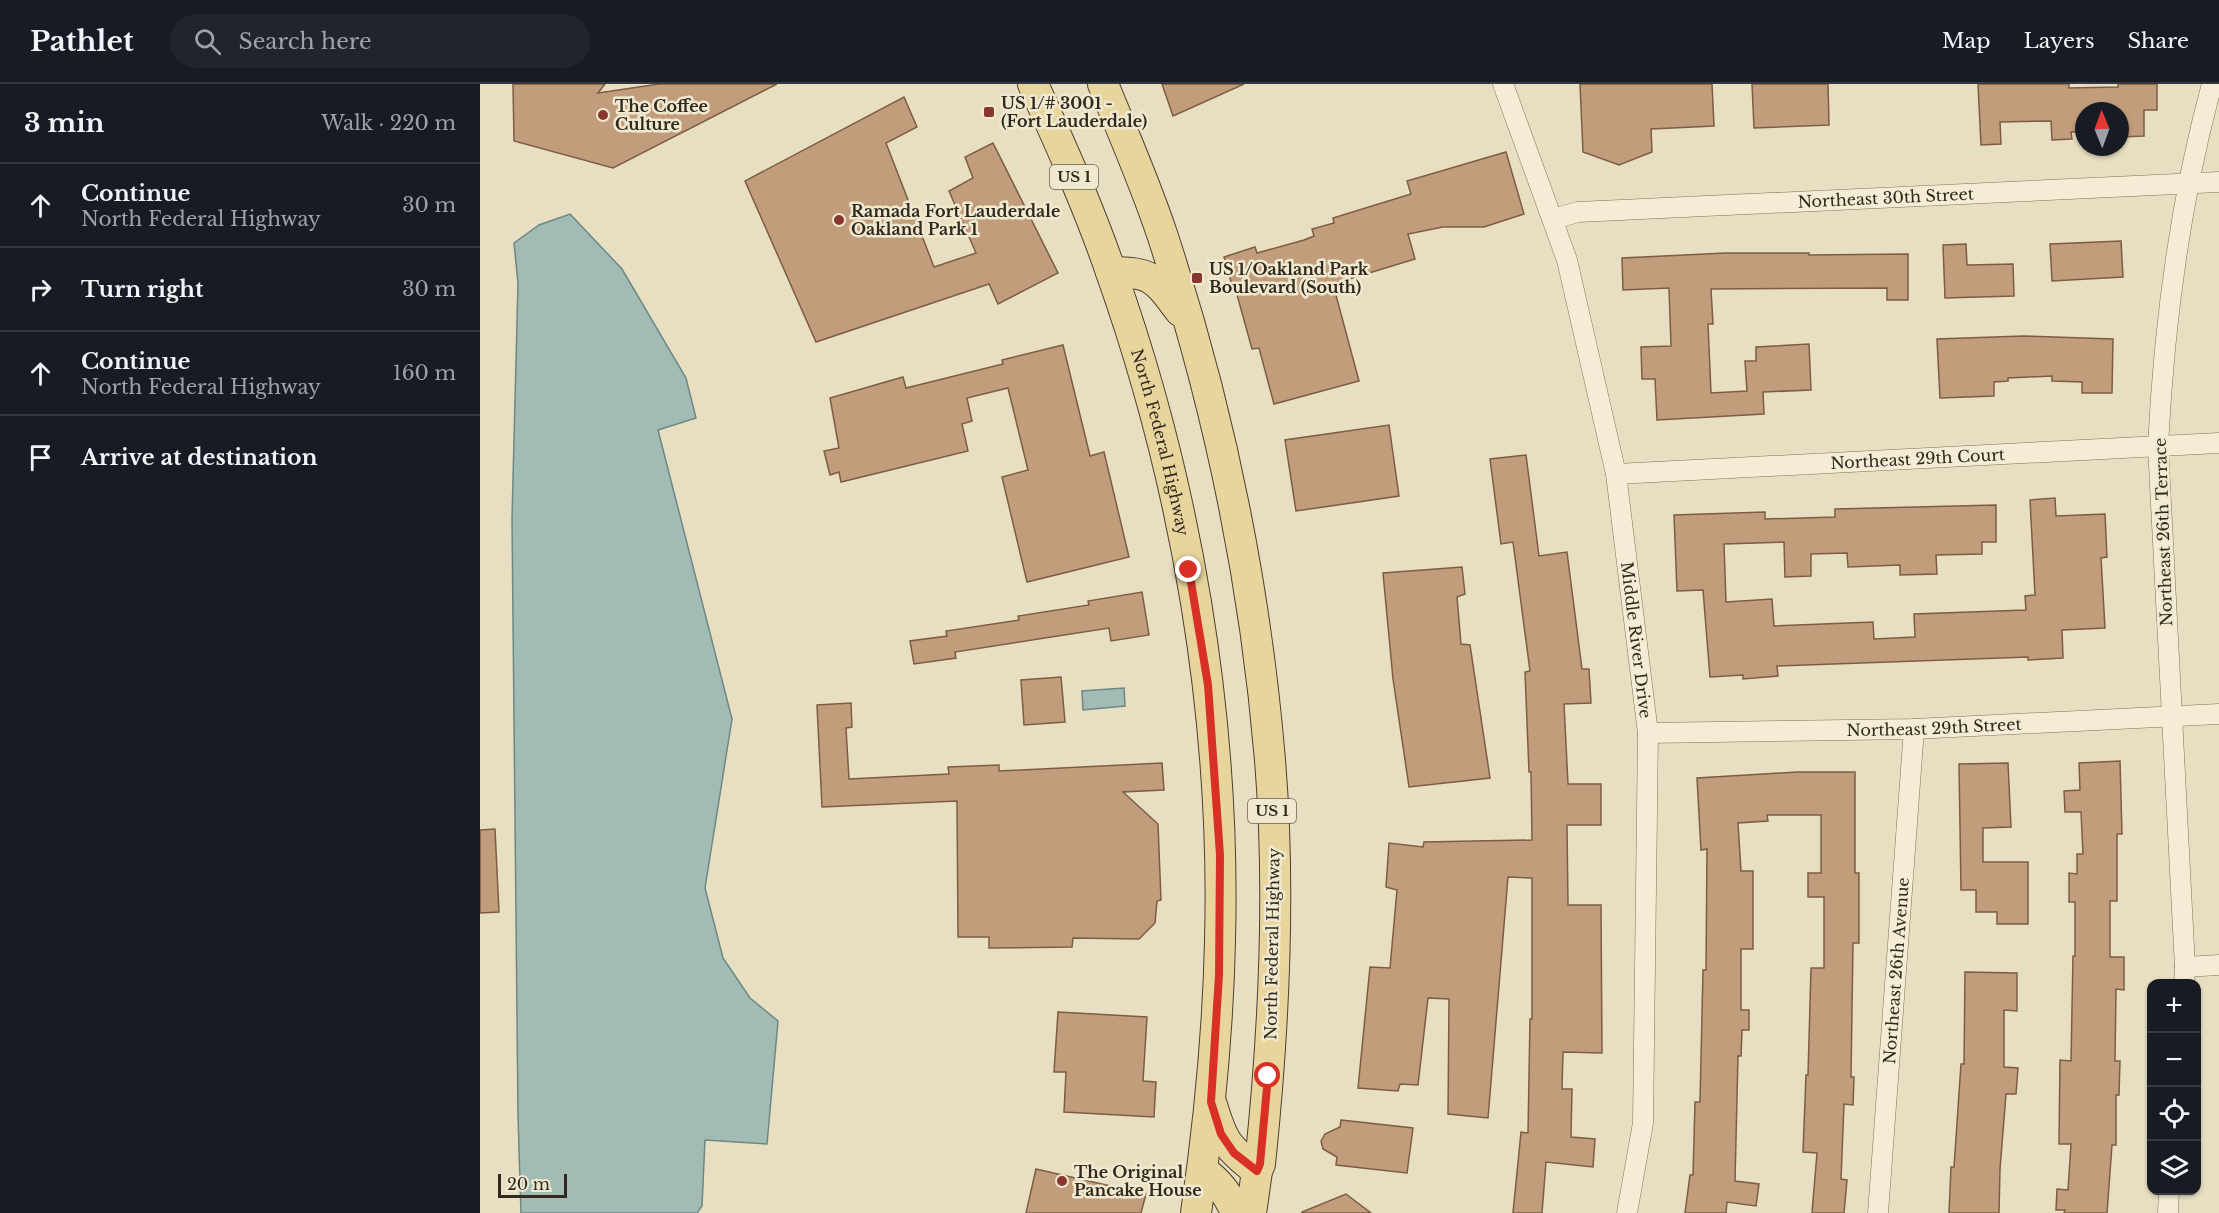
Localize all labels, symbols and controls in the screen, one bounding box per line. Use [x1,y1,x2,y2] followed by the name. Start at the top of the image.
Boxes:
[170,14,590,68] search box
[30,24,134,59] text: Pathlet
[191,25,224,58] icon: search
[239,28,372,55] text: Search here
[1942,28,1991,54] text: Map
[2024,28,2095,54] text: Layers
[2128,28,2189,54] text: Share
[1001,93,1147,131] place label: US 1/# 3001 - (Fort Lauderdale)
[615,96,708,134] place label: The Coffee Culture
[2075,102,2129,156] north arrow
[982,105,996,119] marker: US 1/# 3001 - (Fort Lauderdale)
[24,107,105,139] text: 3 min
[596,108,610,122] marker: The Coffee Culture
[321,111,456,135] text: Walk · 220 m
[1050,165,1098,189] road number: US 1
[81,180,190,207] text: Continue
[1797,183,1974,212] street label: Northeast 30th Street
[24,189,57,222] icon: ahead
[402,193,456,217] text: 30 m
[851,201,1060,239] place label: Ramada Fort Lauderdale Oakland Park 1
[81,207,321,231] text: North Federal Highway
[832,213,846,227] marker: Ramada Fort Lauderdale Oakland Park 1
[1209,259,1369,297] place label: US 1/Oakland Park Boulevard (South)
[1190,271,1204,285] marker: US 1/Oakland Park Boulevard (South)
[24,273,57,306] icon: right
[81,276,203,303] text: Turn right
[402,277,456,301] text: 30 m
[1127,346,1194,538] street label: North Federal Highway
[81,348,190,375] text: Continue
[24,357,57,390] icon: ahead
[393,361,456,385] text: 160 m
[81,375,321,399] text: North Federal Highway
[2150,437,2176,627] street label: Northeast 26th Terrace
[24,441,57,474] icon: arrive
[81,444,318,471] text: Arrive at destination
[1830,444,2005,473] street label: Northeast 29th Court
[1175,556,1201,582] route end
[1617,560,1656,719] street label: Middle River Drive
[1846,714,2022,740] street label: Northeast 29th Street
[1248,799,1296,823] road number: US 1
[1260,847,1284,1040] street label: North Federal Highway
[1879,877,1913,1065] street label: Northeast 26th Avenue
[2147,979,2201,1195] map controls
[2147,979,2201,1033] button: +
[2147,1033,2201,1087] button: −
[1254,1062,1280,1088] route start
[2147,1087,2201,1141] button: locate
[2147,1141,2201,1195] button: layers
[1074,1162,1202,1200] place label: The Original Pancake House
[498,1171,567,1198] scale bar
[507,1174,550,1194] text: 20 m
[1055,1174,1069,1188] marker: The Original Pancake House

